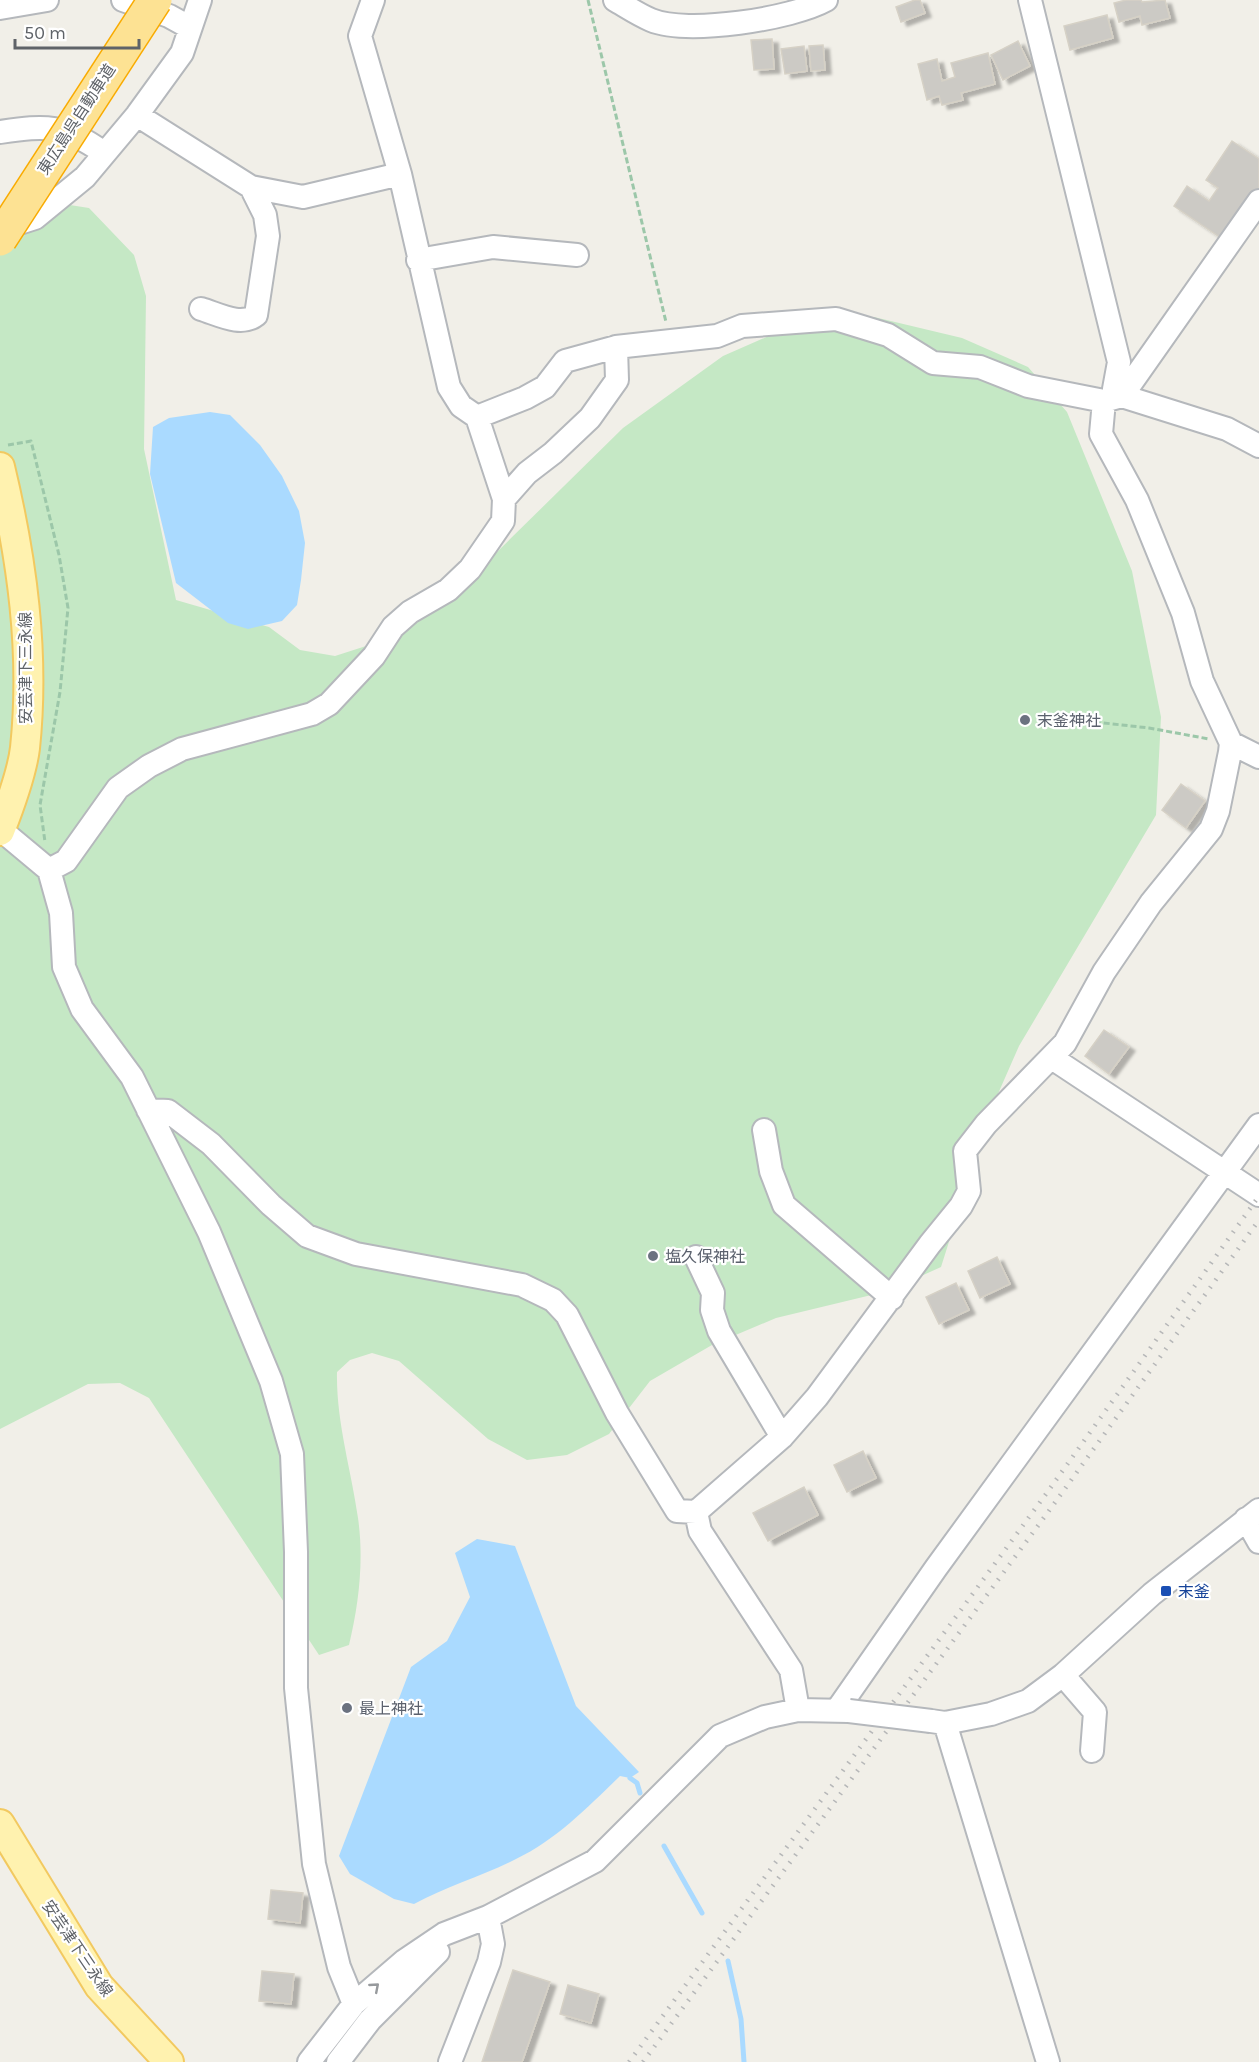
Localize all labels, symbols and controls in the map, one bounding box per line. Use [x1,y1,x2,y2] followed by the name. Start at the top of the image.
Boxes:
[15,12,140,50] scale bar
[24,22,66,44] text: 50 m
[34,60,119,178] street label: 東広島呉自動車道
[16,612,35,724] street label: 安芸津下三永線
[1037,711,1101,730] place label: 末釜神社
[1018,713,1032,727] marker: 末釜神社
[665,1247,745,1266] place label: 塩久保神社
[646,1249,660,1263] marker: 塩久保神社
[1178,1582,1210,1601] place label: 末釜
[1159,1584,1173,1598] marker: 末釜
[359,1699,423,1718] place label: 最上神社
[340,1701,354,1715] marker: 最上神社
[38,1897,117,2000] street label: 安芸津下三永線
[368,1983,379,1994] one-way arrow

